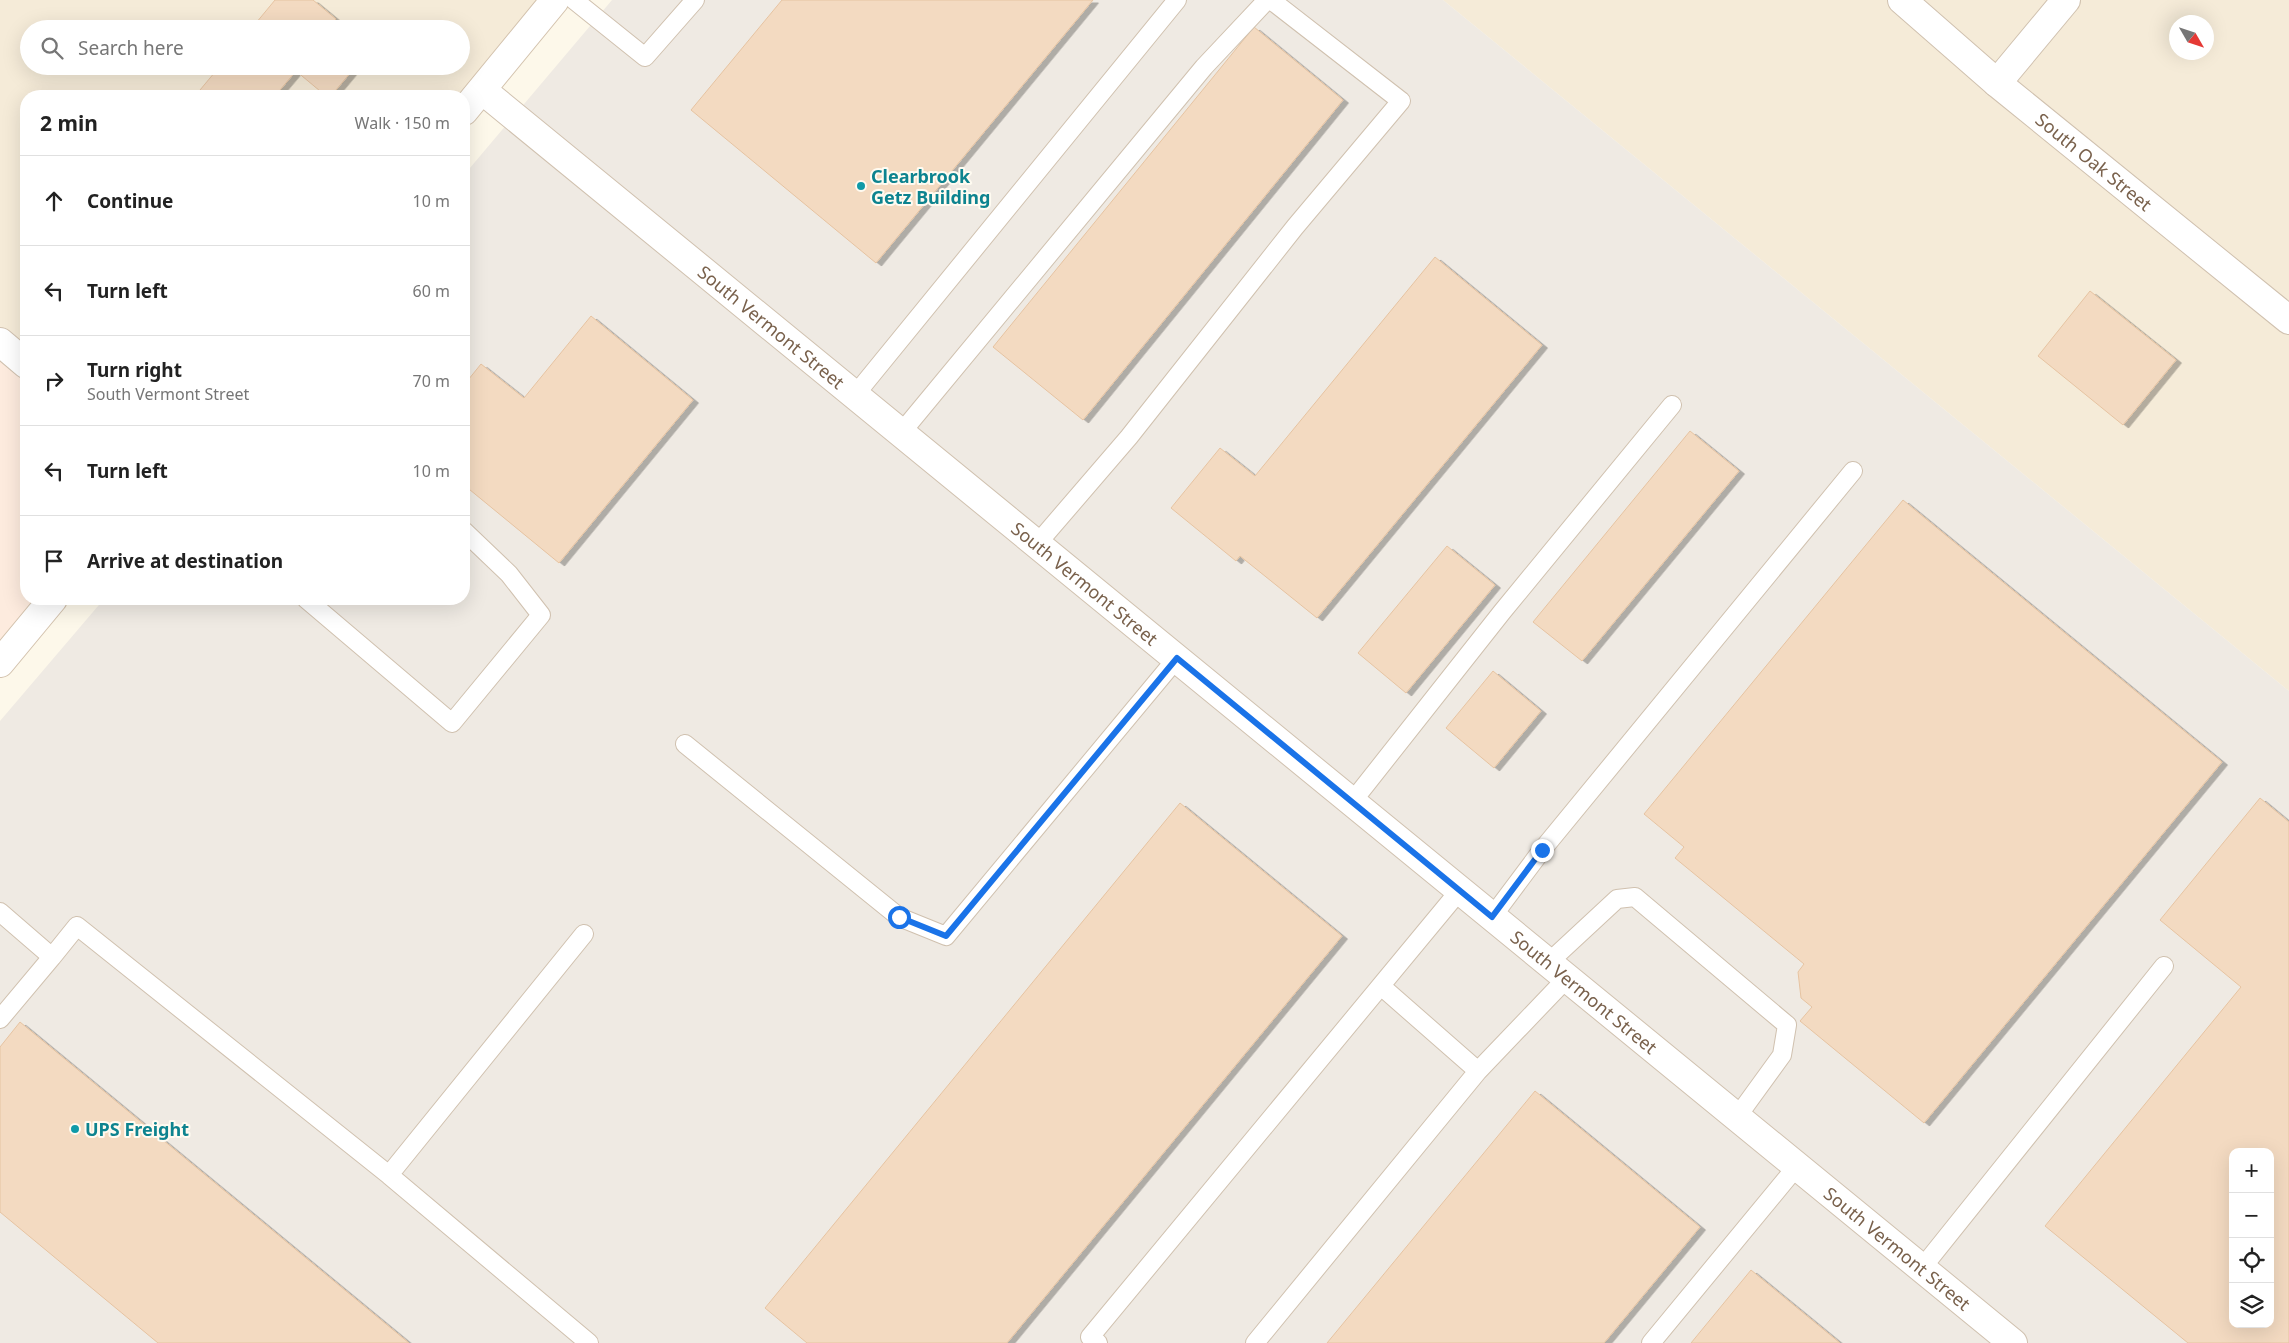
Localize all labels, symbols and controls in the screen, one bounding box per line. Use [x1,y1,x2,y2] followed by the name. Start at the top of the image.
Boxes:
[2169,15,2214,60] north arrow
[20,20,470,75] search box
[38,34,66,62] icon: search
[78,35,184,61] text: Search here
[2031,107,2157,216] street label: South Oak Street
[40,109,98,137] text: 2 min
[355,112,450,134] text: Walk · 150 m
[871,164,990,209] place label: Clearbrook Getz Building
[855,180,867,192] marker: Clearbrook Getz Building
[40,187,68,215] icon: ahead
[87,188,173,214] text: Continue
[413,190,450,212] text: 10 m
[693,260,850,394] street label: South Vermont Street
[40,277,68,305] icon: left
[87,278,168,304] text: Turn left
[413,280,450,302] text: 60 m
[87,357,182,383] text: Turn right
[40,367,68,395] icon: right
[413,370,450,392] text: 70 m
[87,383,249,405] text: South Vermont Street
[40,457,68,485] icon: left
[87,458,168,484] text: Turn left
[413,460,450,482] text: 10 m
[1007,516,1163,651] street label: South Vermont Street
[40,547,68,575] icon: arrive
[87,548,283,574] text: Arrive at destination
[1531,839,1554,862] route end
[888,906,911,929] route start
[1506,925,1663,1059] street label: South Vermont Street
[85,1117,189,1141] place label: UPS Freight
[69,1123,81,1135] marker: UPS Freight
[2229,1148,2274,1328] map controls
[2229,1148,2274,1193] button: +
[1819,1181,1976,1316] street label: South Vermont Street
[2229,1193,2274,1238] button: −
[2229,1238,2274,1283] button: locate
[2229,1283,2274,1328] button: layers

